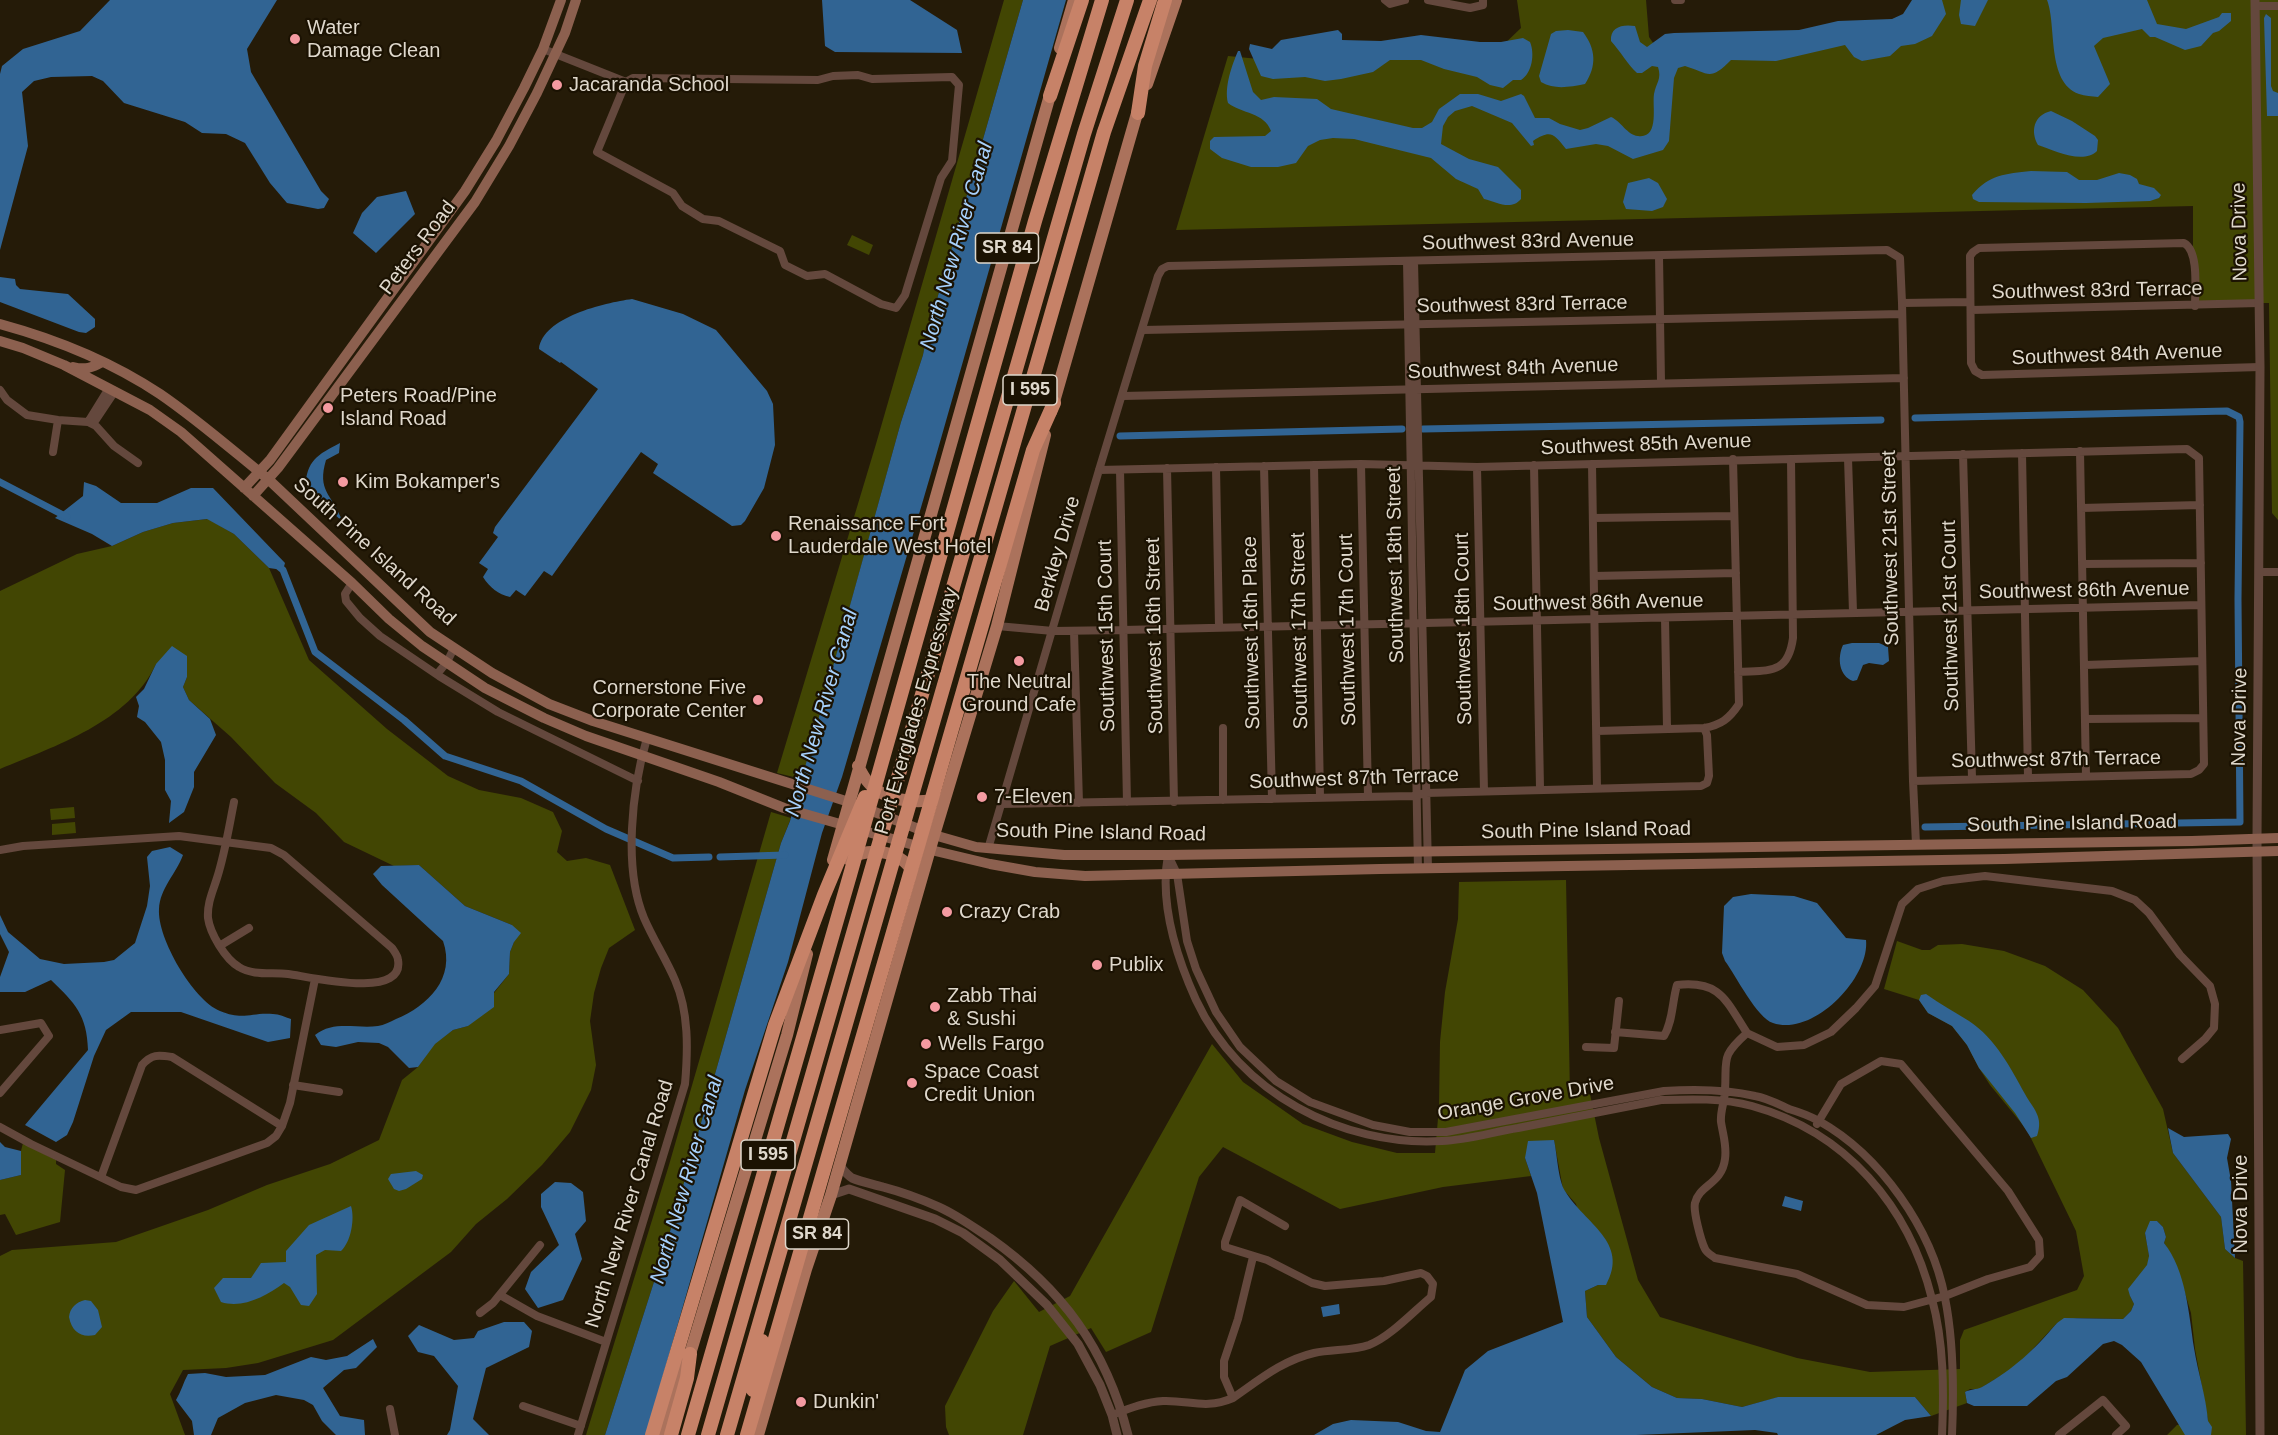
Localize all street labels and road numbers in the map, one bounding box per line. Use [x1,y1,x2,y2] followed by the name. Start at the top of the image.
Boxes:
[2227,182,2253,282] street label: Nova Drive
[375,196,461,300] street label: Peters Road
[1422,228,1634,256] street label: Southwest 83rd Avenue
[976,233,1038,263] road number: SR 84
[1991,277,2203,305] street label: Southwest 83rd Terrace
[1416,291,1628,319] street label: Southwest 83rd Terrace
[2011,339,2223,371] street label: Southwest 84th Avenue
[1407,353,1619,385] street label: Southwest 84th Avenue
[1003,375,1057,405] road number: I 595
[1540,429,1752,461] street label: Southwest 85th Avenue
[1877,450,1905,646] street label: Southwest 21st Street
[1382,466,1410,664] street label: Southwest 18th Street
[288,473,460,631] street label: South Pine Island Road
[1030,494,1086,614] street label: Berkley Drive
[1937,520,1965,712] street label: Southwest 21st Court
[1286,532,1314,730] street label: Southwest 17th Street
[1450,533,1478,725] street label: Southwest 18th Court
[1334,534,1362,726] street label: Southwest 17th Court
[1238,536,1266,730] street label: Southwest 16th Place
[1141,537,1169,735] street label: Southwest 16th Street
[1093,540,1121,732] street label: Southwest 15th Court
[1978,577,2190,605] street label: Southwest 86th Avenue
[870,585,964,837] street label: Port Everglades Expressway
[1492,589,1704,617] street label: Southwest 86th Avenue
[2227,667,2253,767] street label: Nova Drive
[1951,746,2161,774] street label: Southwest 87th Terrace
[1249,763,1459,795] street label: Southwest 87th Terrace
[1967,810,2177,838] street label: South Pine Island Road
[1481,817,1691,845] street label: South Pine Island Road
[996,819,1206,847] street label: South Pine Island Road
[1436,1072,1616,1126] street label: Orange Grove Drive
[581,1077,679,1331] street label: North New River Canal Road
[741,1140,795,1170] road number: I 595
[2229,1155,2253,1253] street label: Nova Drive
[786,1219,848,1249] road number: SR 84

